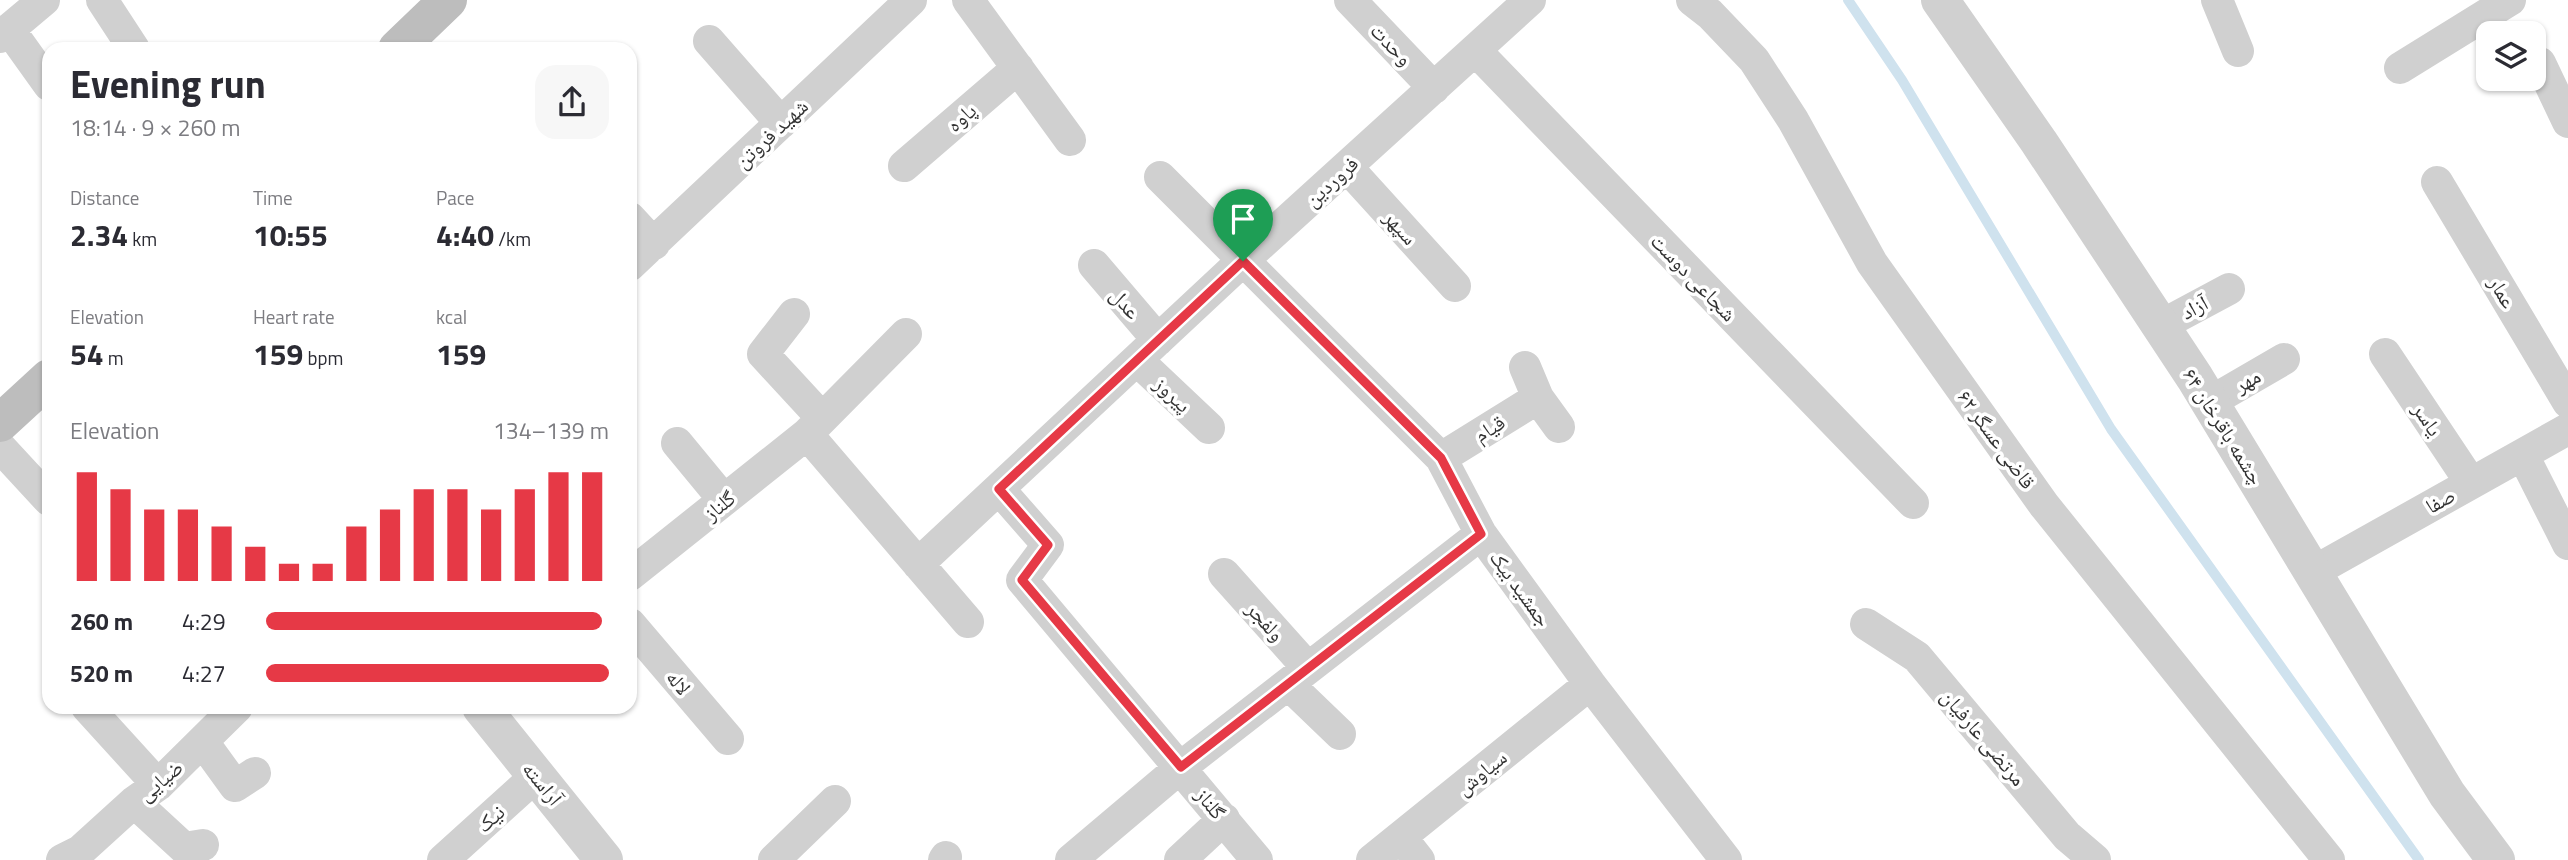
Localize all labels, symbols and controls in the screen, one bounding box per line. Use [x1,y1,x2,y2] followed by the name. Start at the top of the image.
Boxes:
[1363,15,1421,73] street label: وحدت
[2476,21,2546,91] map controls
[2476,21,2546,91] button: layers
[70,55,266,113] text: Evening run
[535,65,609,139] button: share
[727,90,815,176] street label: شهید فروتن
[939,95,983,139] street label: پاوه
[70,110,240,145] text: 18:14 · 9 × 260 m
[1297,148,1365,214] street label: فروردین
[70,183,139,212] text: Distance
[253,183,293,212] text: Time
[436,183,474,212] text: Pace
[1213,189,1273,261] pin
[1224,200,1262,238] icon: arrive
[1376,201,1426,252] street label: سپهر
[70,212,128,258] text: 2.34
[253,212,328,258] text: 10:55
[436,212,494,258] text: 4:40
[128,224,157,253] text: km
[494,224,531,253] text: /km
[1643,226,1745,328] street label: شجاعی دوست
[2480,269,2525,315] street label: عمار
[1103,280,1149,326] street label: عدل
[2175,286,2214,327] street label: آزاد
[70,302,144,331] text: Elevation
[253,302,335,331] text: Heart rate
[436,302,467,331] text: kcal
[70,331,104,377] text: 54
[253,331,303,377] text: 159
[436,331,486,377] text: 159
[104,343,124,372] text: m
[303,343,343,372] text: bpm
[2227,360,2266,401] street label: مهر
[2175,361,2273,491] street label: چشمه باقرخان ۶۴
[1146,368,1199,420] street label: پیروز
[1950,383,2044,495] street label: قاضی عسگر ۶۲
[2404,395,2451,442] street label: یاسر
[1467,406,1511,450] street label: قیام
[70,413,159,448] text: Elevation
[493,413,609,448] text: 134–139 m
[2419,479,2461,521] street label: صفا
[695,482,742,529] street label: گلناز
[1482,543,1560,633] street label: جمشید بیک
[1238,593,1293,648] street label: ولفجر
[70,604,133,639] text: 260 m
[182,604,226,639] text: 4:29
[70,656,133,691] text: 520 m
[182,656,226,691] text: 4:27
[659,662,699,702] street label: لاله
[1934,681,2034,793] street label: مرتضی عارفیان
[1448,741,1514,803] street label: سیاوش
[130,751,190,809] street label: ضیایی
[515,754,571,813] street label: آراسته
[1187,779,1234,826] street label: گلناز
[468,796,512,840] street label: نیک

